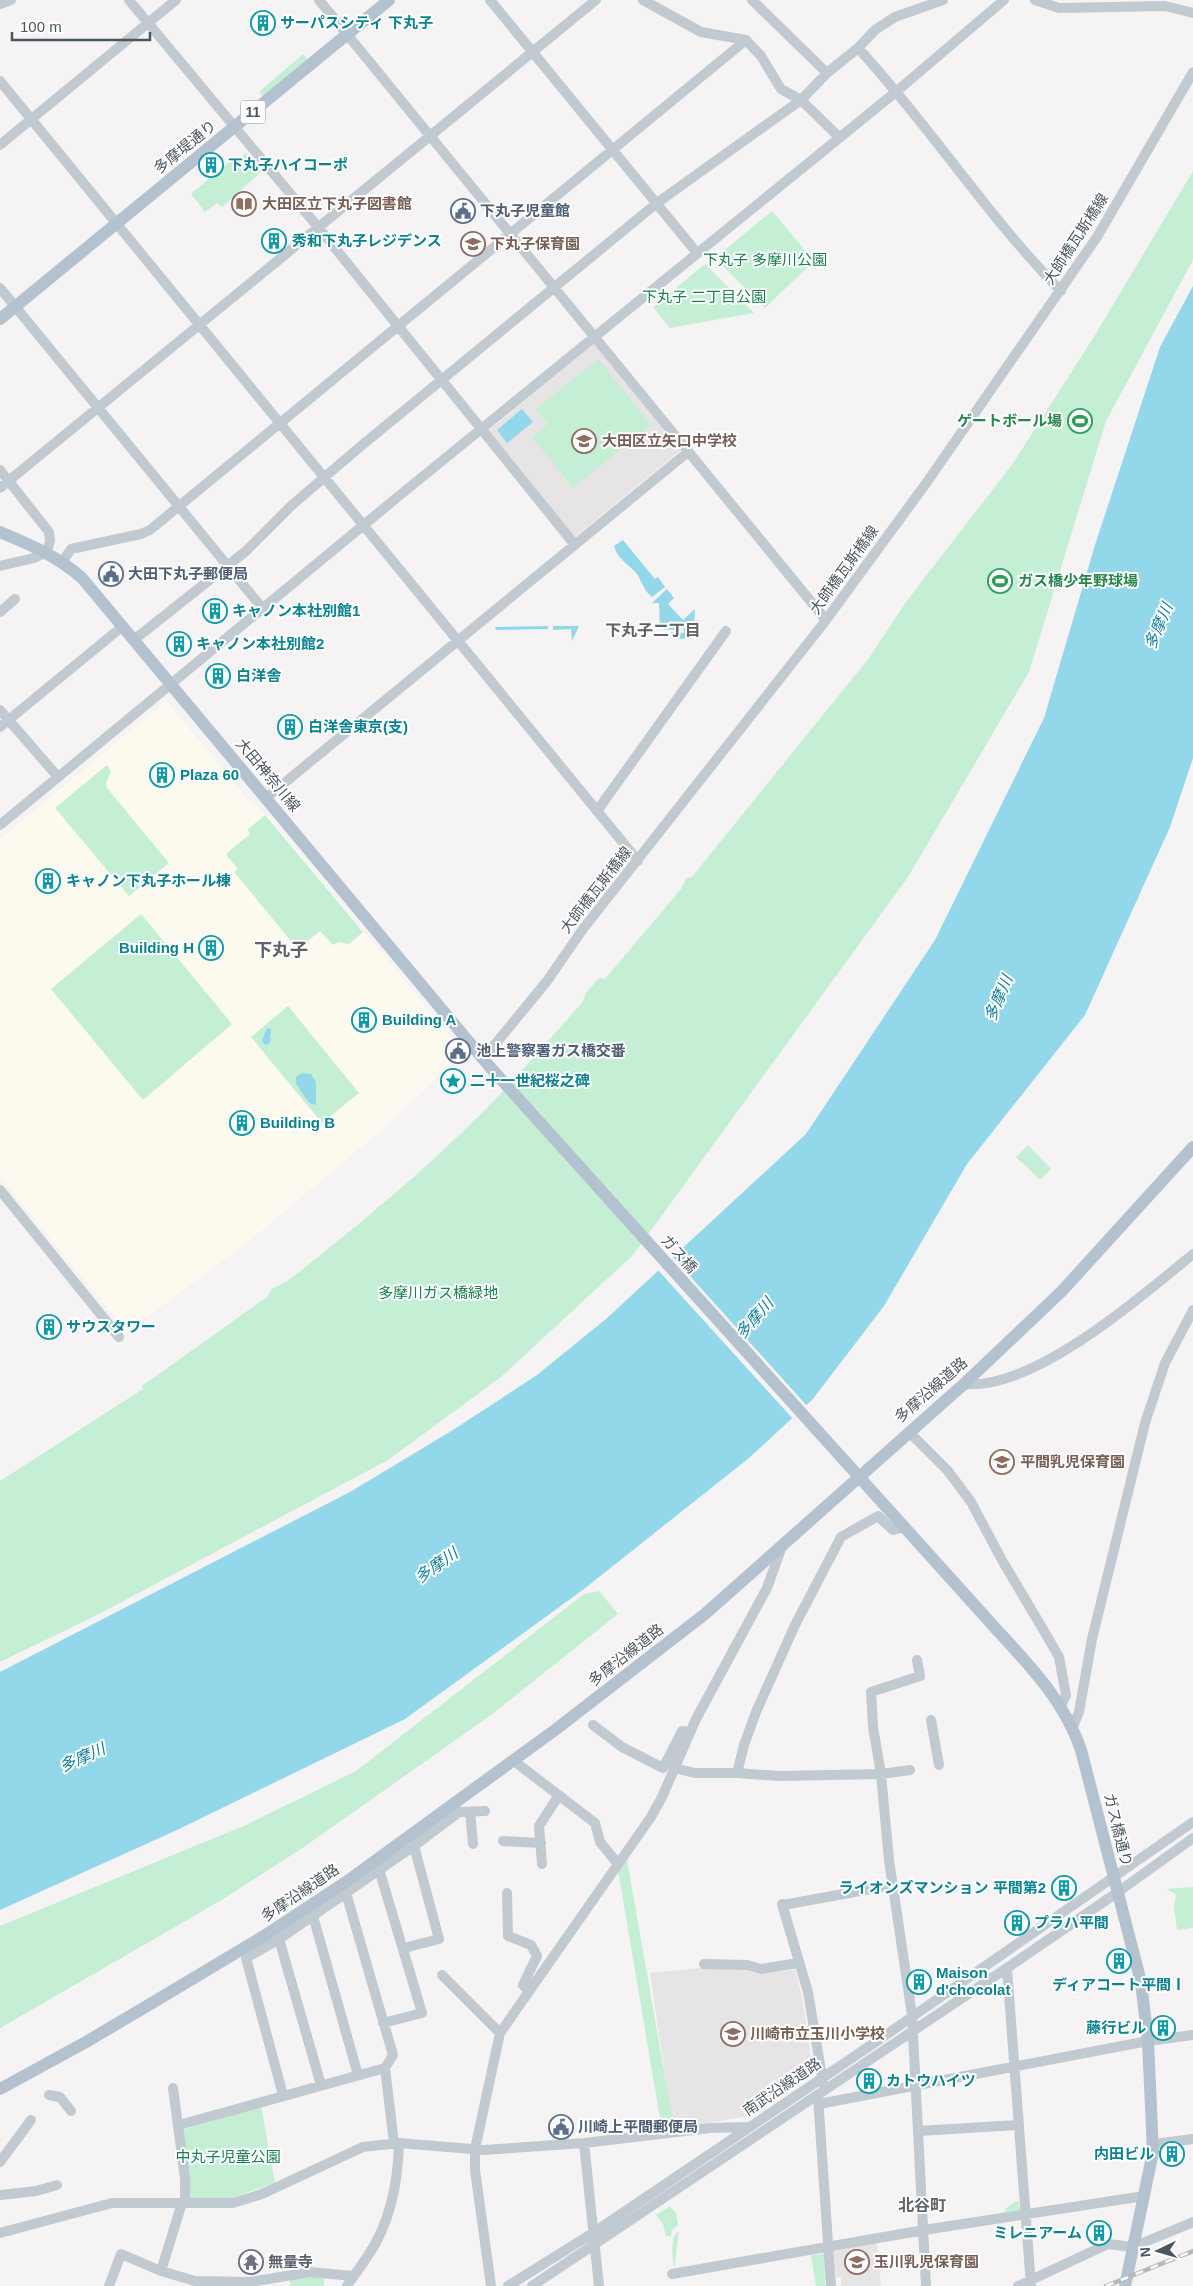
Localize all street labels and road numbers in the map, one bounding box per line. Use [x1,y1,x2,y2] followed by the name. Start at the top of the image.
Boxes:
[240,100,266,124] road number: 11
[150,116,219,177] street label: 多摩堤通り
[1040,190,1111,287] street label: 大師橋瓦斯橋線
[806,522,881,617] street label: 大師橋瓦斯橋線
[233,735,304,815] street label: 大田神奈川線
[557,843,635,936] street label: 大師橋瓦斯橋線
[658,1231,701,1276] street label: ガス橋
[891,1354,970,1426] street label: 多摩沿線道路
[585,1620,666,1689] street label: 多摩沿線道路
[1101,1791,1136,1868] street label: ガス橋通り
[258,1860,342,1925] street label: 多摩沿線道路
[740,2054,824,2119] street label: 南武沿線道路

